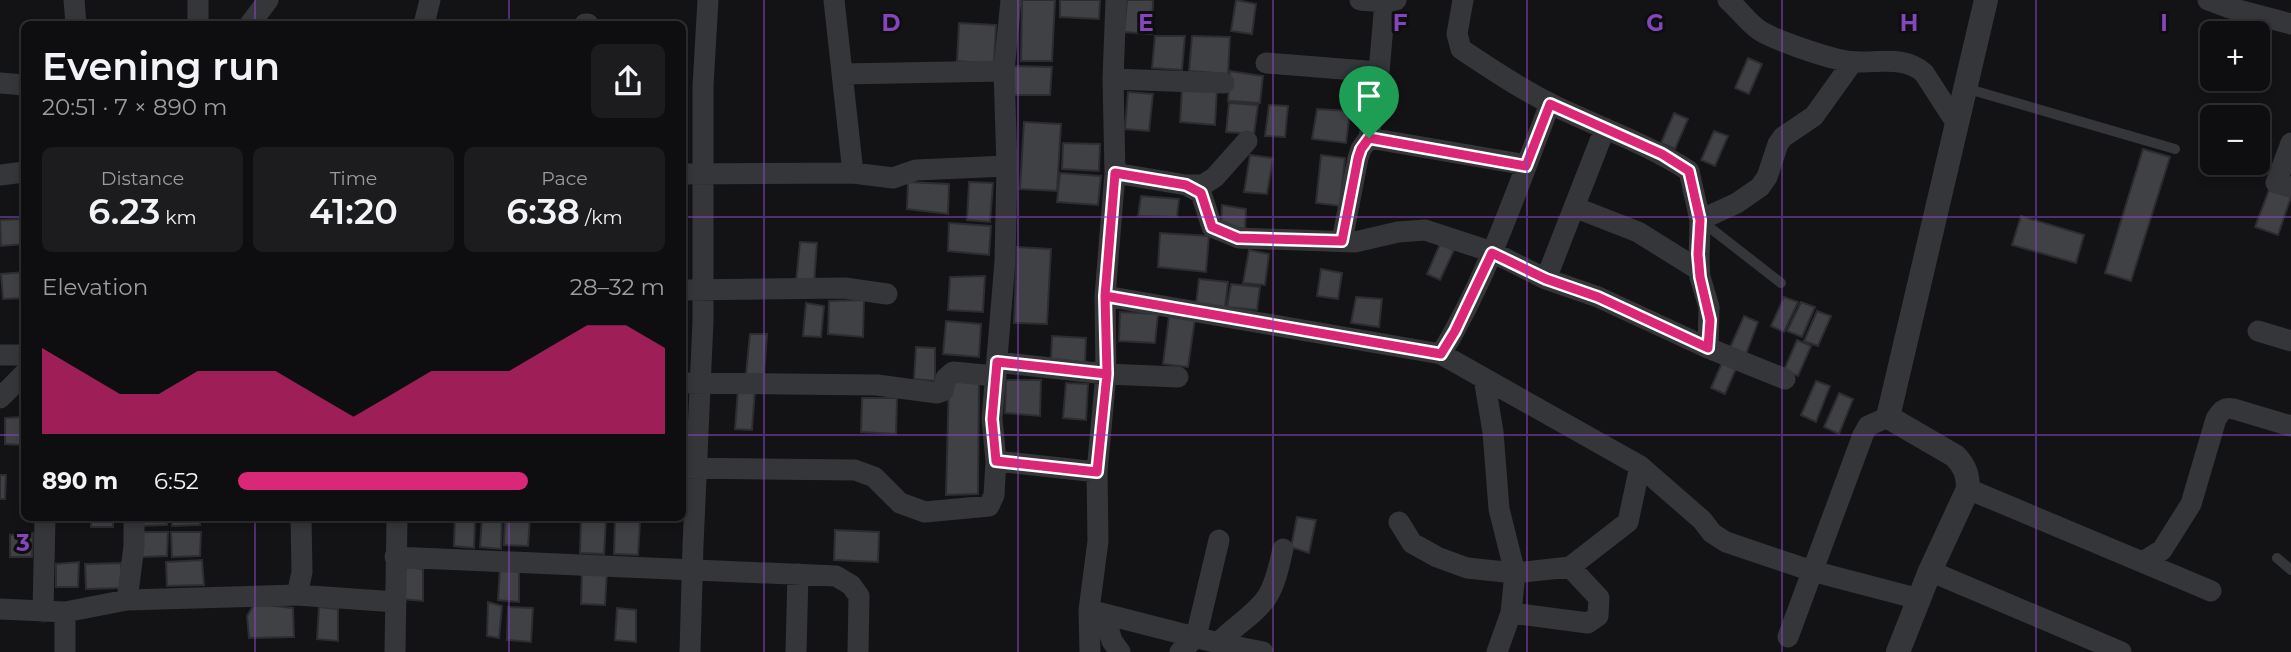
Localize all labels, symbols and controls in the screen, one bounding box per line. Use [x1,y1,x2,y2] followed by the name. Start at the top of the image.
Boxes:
[882,9,901,37] text: D
[1138,9,1154,37] text: E
[1393,9,1408,37] text: F
[1646,9,1664,37] text: G
[1900,9,1918,37] text: H
[2160,9,2168,37] text: I
[2200,21,2270,175] map controls
[2200,21,2270,91] button: +
[42,43,280,90] text: Evening run
[591,44,665,118] button: share
[1339,66,1399,138] pin
[1350,77,1388,115] icon: arrive
[42,93,227,121] text: 20:51 · 7 × 890 m
[2200,105,2270,175] button: −
[101,167,184,190] text: Distance
[330,167,377,190] text: Time
[541,167,588,190] text: Pace
[88,190,160,233] text: 6.23
[309,190,398,233] text: 41:20
[506,190,580,233] text: 6:38
[160,206,197,229] text: km
[580,206,623,229] text: /km
[42,273,148,301] text: Elevation
[570,273,665,301] text: 28–32 m
[42,467,118,495] text: 890 m
[154,467,199,495] text: 6:52
[15,529,30,557] text: 3

